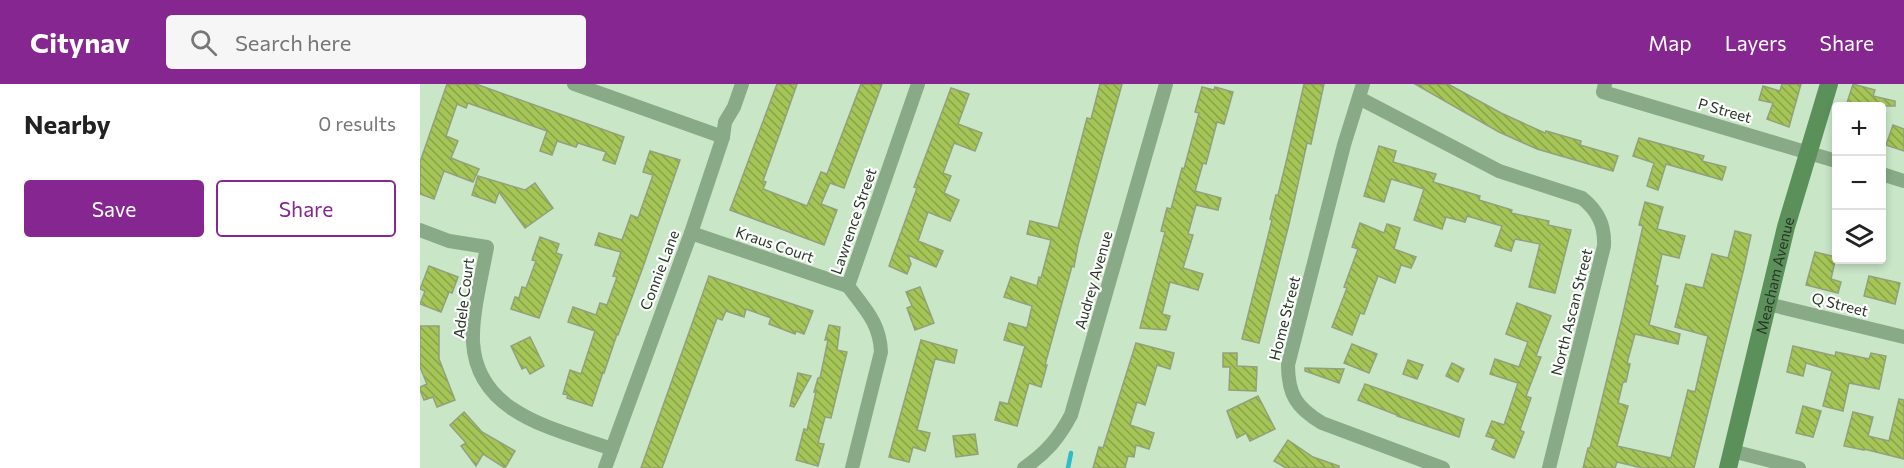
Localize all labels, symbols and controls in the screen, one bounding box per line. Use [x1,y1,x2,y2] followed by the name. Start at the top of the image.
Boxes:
[166,15,586,69] search box
[30,25,130,59] text: Citynav
[187,26,220,59] icon: search
[235,29,351,56] text: Search here
[1648,30,1692,55] text: Map
[1725,30,1787,55] text: Layers
[1820,30,1874,55] text: Share
[1696,94,1754,126] street label: P Street
[1832,102,1886,264] map controls
[1832,102,1886,156] button: +
[24,108,111,139] text: Nearby
[318,111,396,135] text: 0 results
[1832,156,1886,210] button: −
[826,166,880,276] street label: Lawrence Street
[24,180,204,237] button: Save
[216,180,396,237] button: Share
[1832,210,1886,264] button: layers
[1752,215,1798,336] street label: Meacham Avenue
[733,222,817,266] street label: Kraus Court
[636,227,682,312] street label: Connie Lane
[1070,229,1116,331] street label: Audrey Avenue
[1547,247,1595,377] street label: North Ascan Street
[449,257,477,339] street label: Adele Court
[1265,274,1303,362] street label: Home Street
[1810,288,1870,320] street label: Q Street

